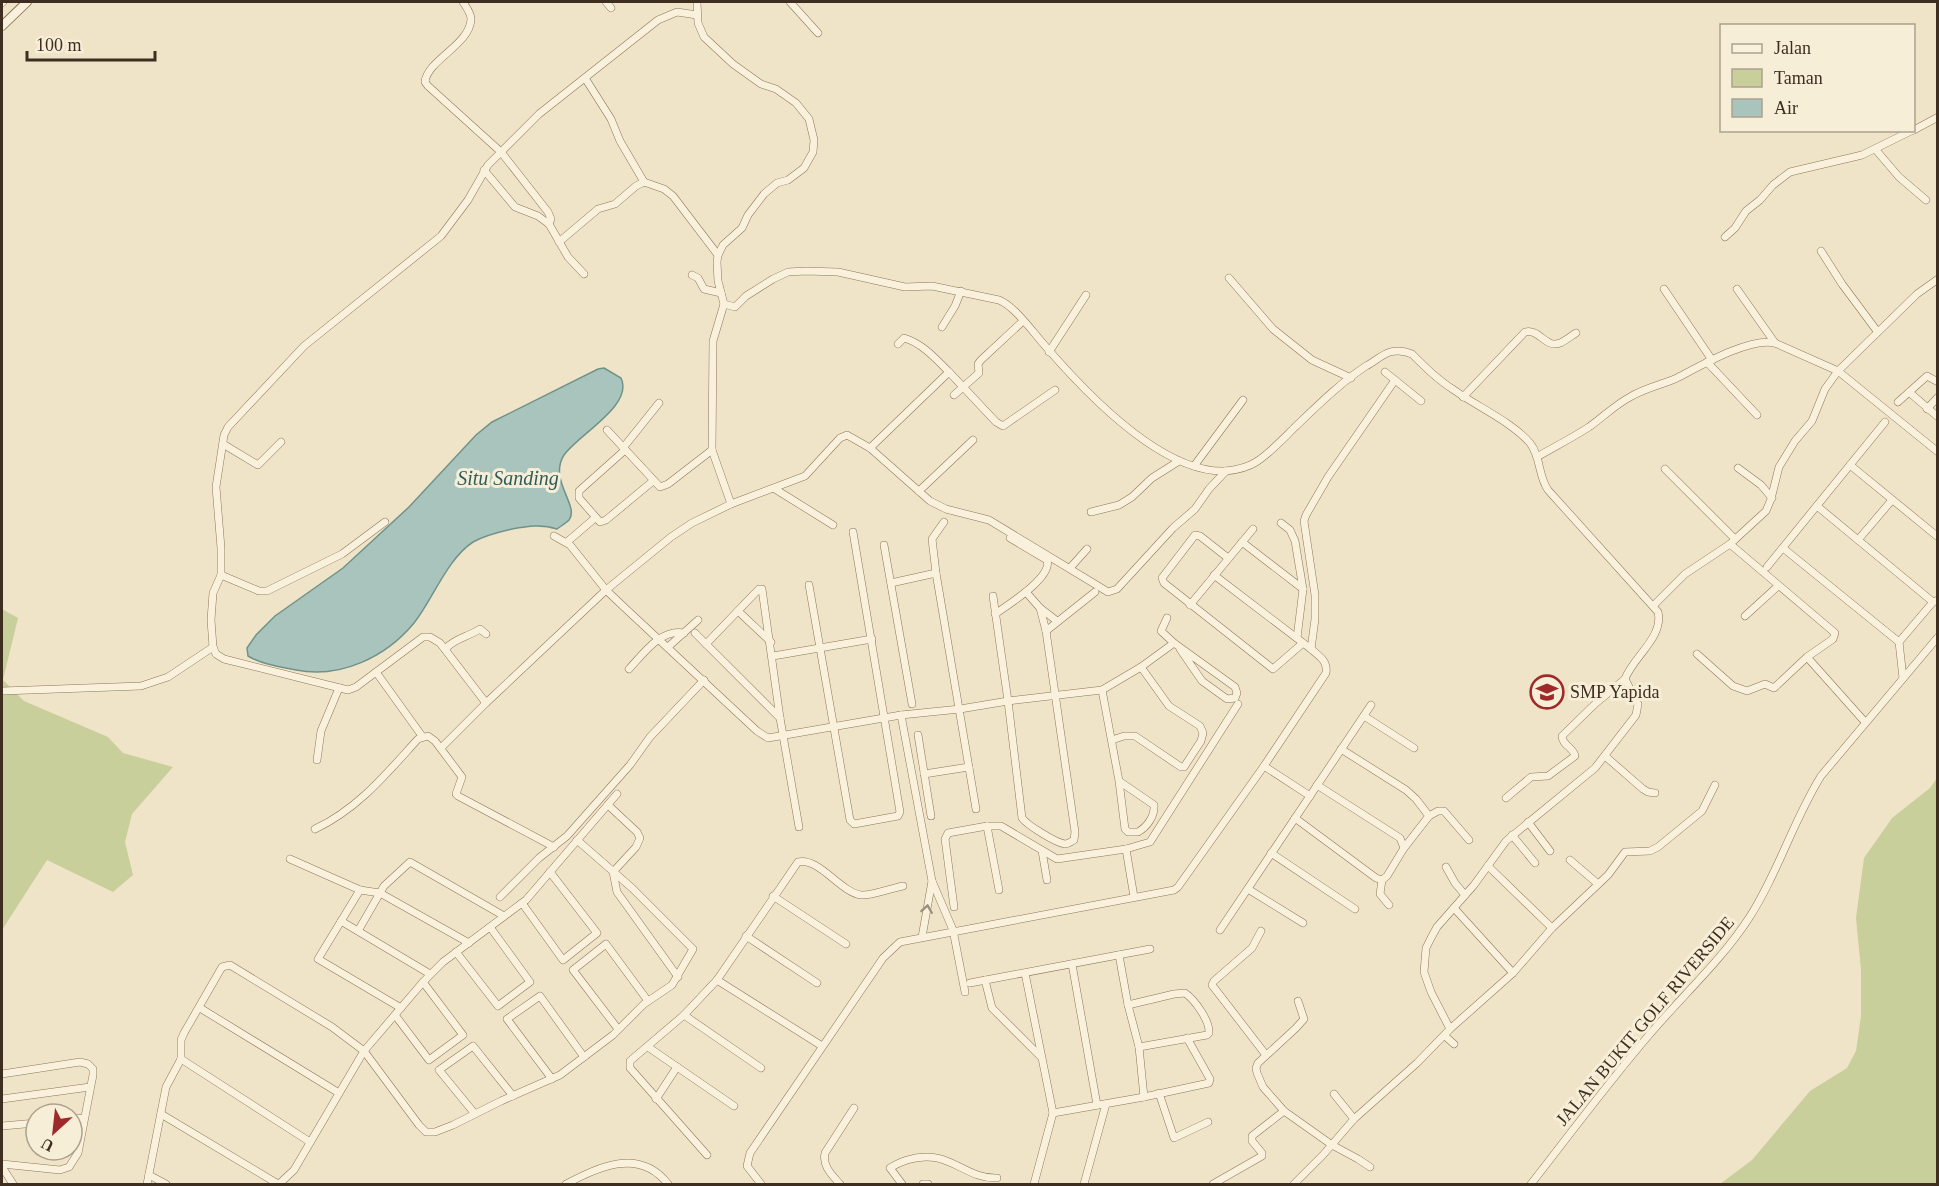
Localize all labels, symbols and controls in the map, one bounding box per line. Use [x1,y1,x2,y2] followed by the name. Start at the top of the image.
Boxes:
[27,24,154,62] scale bar
[1720,24,1915,132] legend
[36,35,82,55] text: 100 m
[1774,38,1811,58] text: Jalan
[1774,68,1823,88] text: Taman
[1774,98,1798,118] text: Air
[457,467,559,490] water label: Situ Sanding
[1529,674,1565,710] school or university icon: SMP Yapida
[1570,682,1659,702] place label: SMP Yapida
[920,904,933,914] one-way arrow
[1552,913,1738,1129] street label: JALAN BUKIT GOLF RIVERSIDE
[24,1102,84,1162] north arrow
[38,1135,56,1155] text: U

